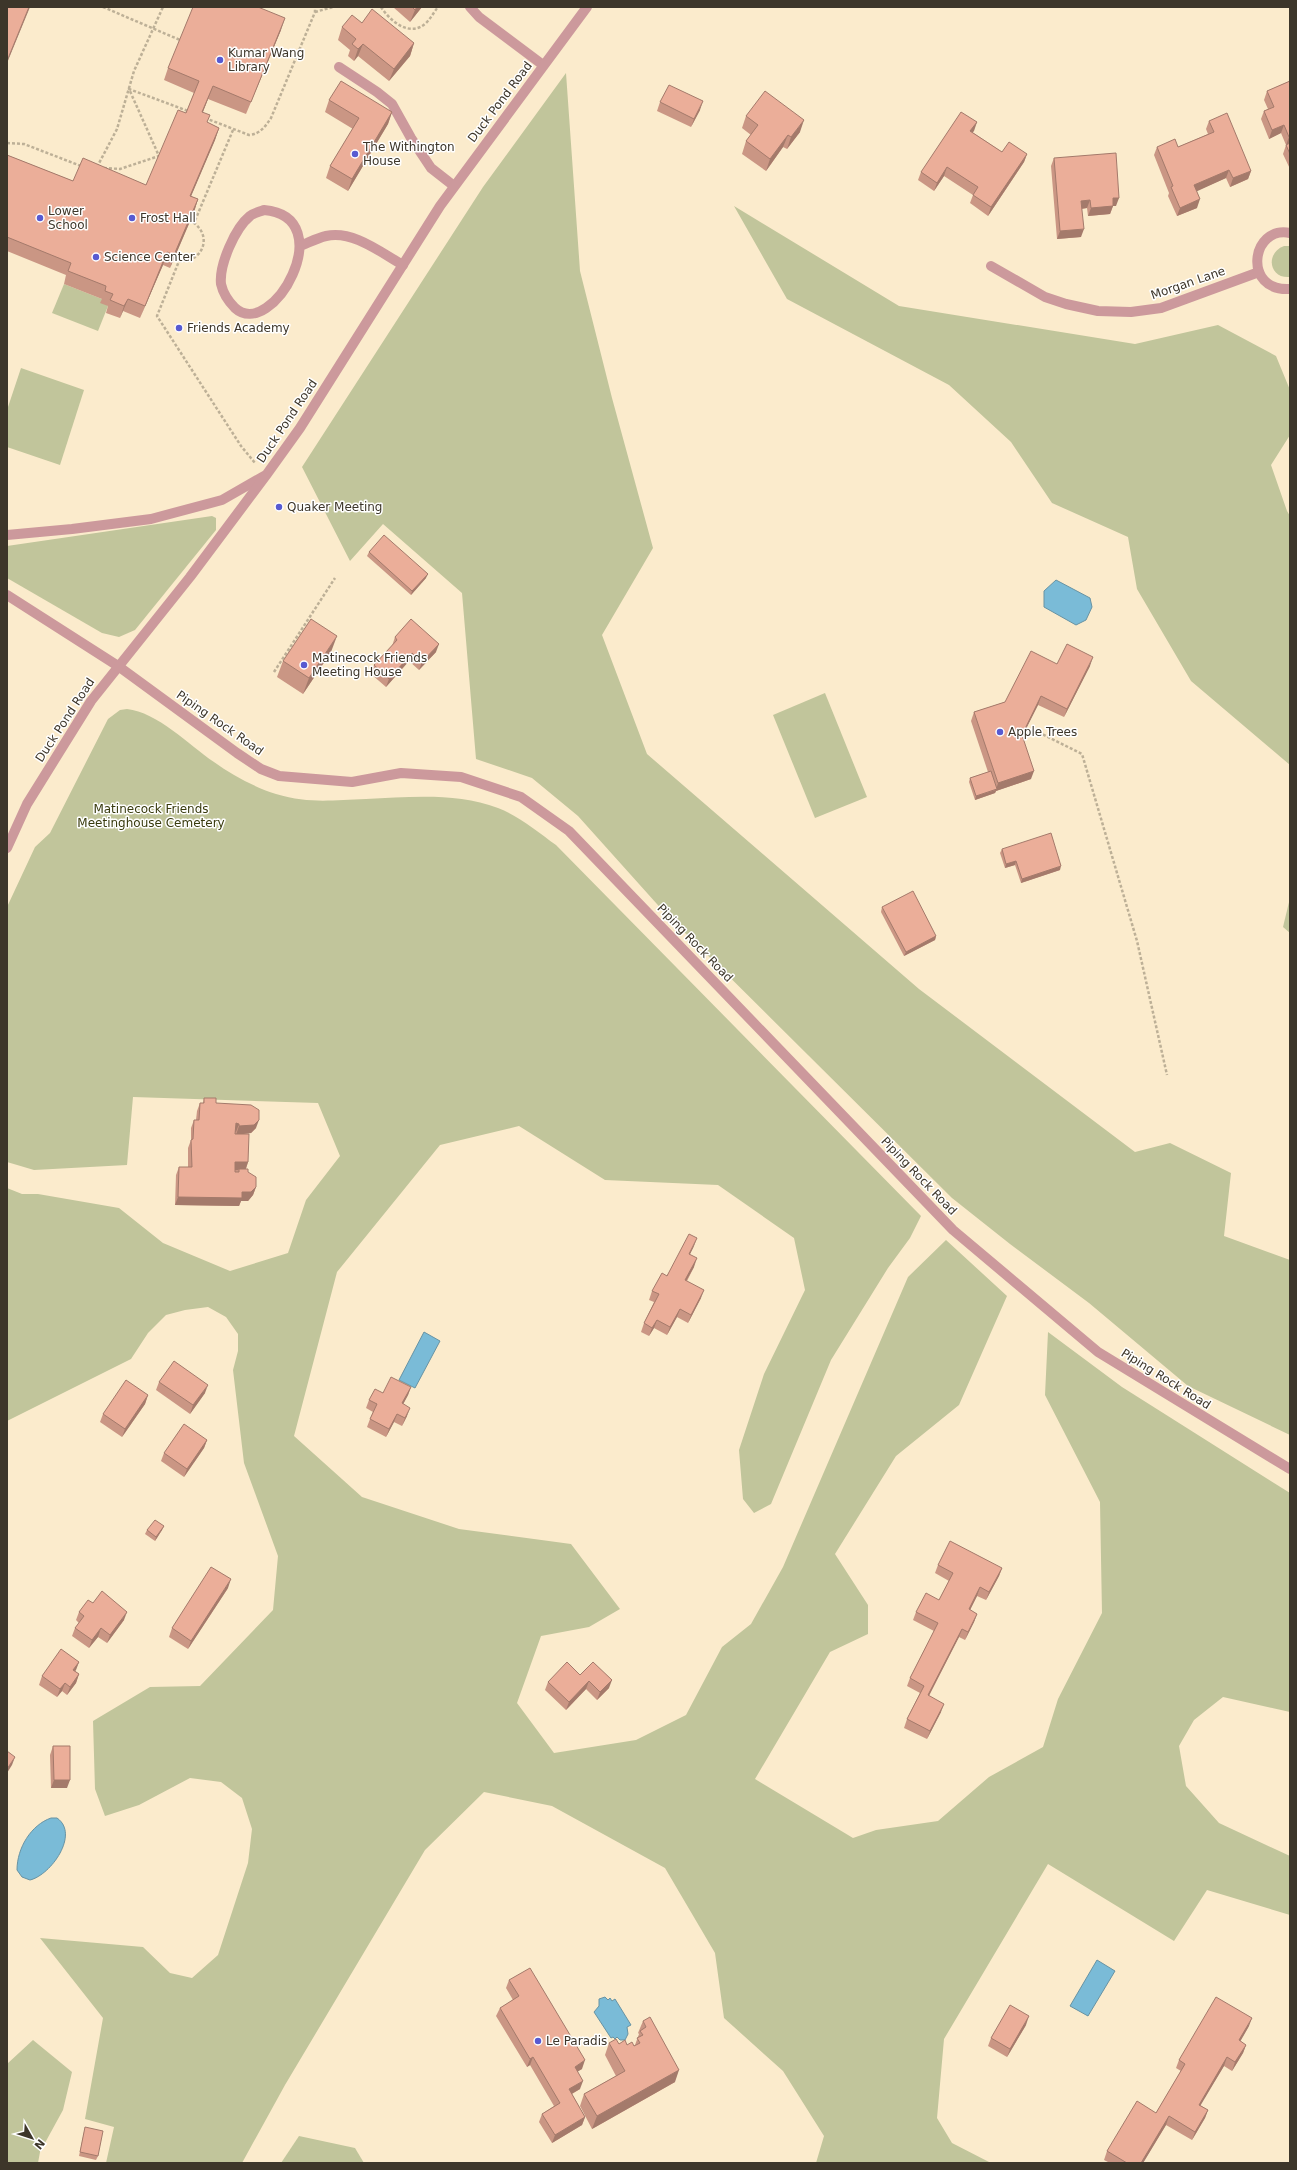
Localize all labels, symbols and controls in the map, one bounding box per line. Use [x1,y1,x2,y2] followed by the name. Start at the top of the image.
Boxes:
[228,46,304,74] place label: Kumar Wang Library
[215,55,225,65] marker: Kumar Wang Library
[465,59,535,145] street label: Duck Pond Road
[362,140,455,168] place label: The Withington House
[350,149,360,159] marker: The Withington House
[48,204,88,232] place label: Lower School
[140,211,196,225] place label: Frost Hall
[35,213,45,223] marker: Lower School
[127,213,137,223] marker: Frost Hall
[104,250,195,264] place label: Science Center
[91,252,101,262] marker: Science Center
[1149,264,1227,302] street label: Morgan Lane
[187,321,290,335] place label: Friends Academy
[174,323,184,333] marker: Friends Academy
[254,377,320,465] street label: Duck Pond Road
[287,500,382,514] place label: Quaker Meeting
[274,502,284,512] marker: Quaker Meeting
[312,651,427,679] place label: Matinecock Friends Meeting House
[299,660,309,670] marker: Matinecock Friends Meeting House
[33,675,97,765] street label: Duck Pond Road
[174,688,266,758] street label: Piping Rock Road
[1008,725,1077,739] place label: Apple Trees
[995,727,1005,737] marker: Apple Trees
[77,802,225,830] park label: Matinecock Friends Meetinghouse Cemetery
[654,901,736,985] street label: Piping Rock Road
[878,1134,960,1218] street label: Piping Rock Road
[1119,1346,1213,1412] street label: Piping Rock Road
[546,2034,607,2048] place label: Le Paradis
[533,2036,543,2046] marker: Le Paradis
[12,2118,52,2158] north arrow
[31,2136,47,2152] text: N

